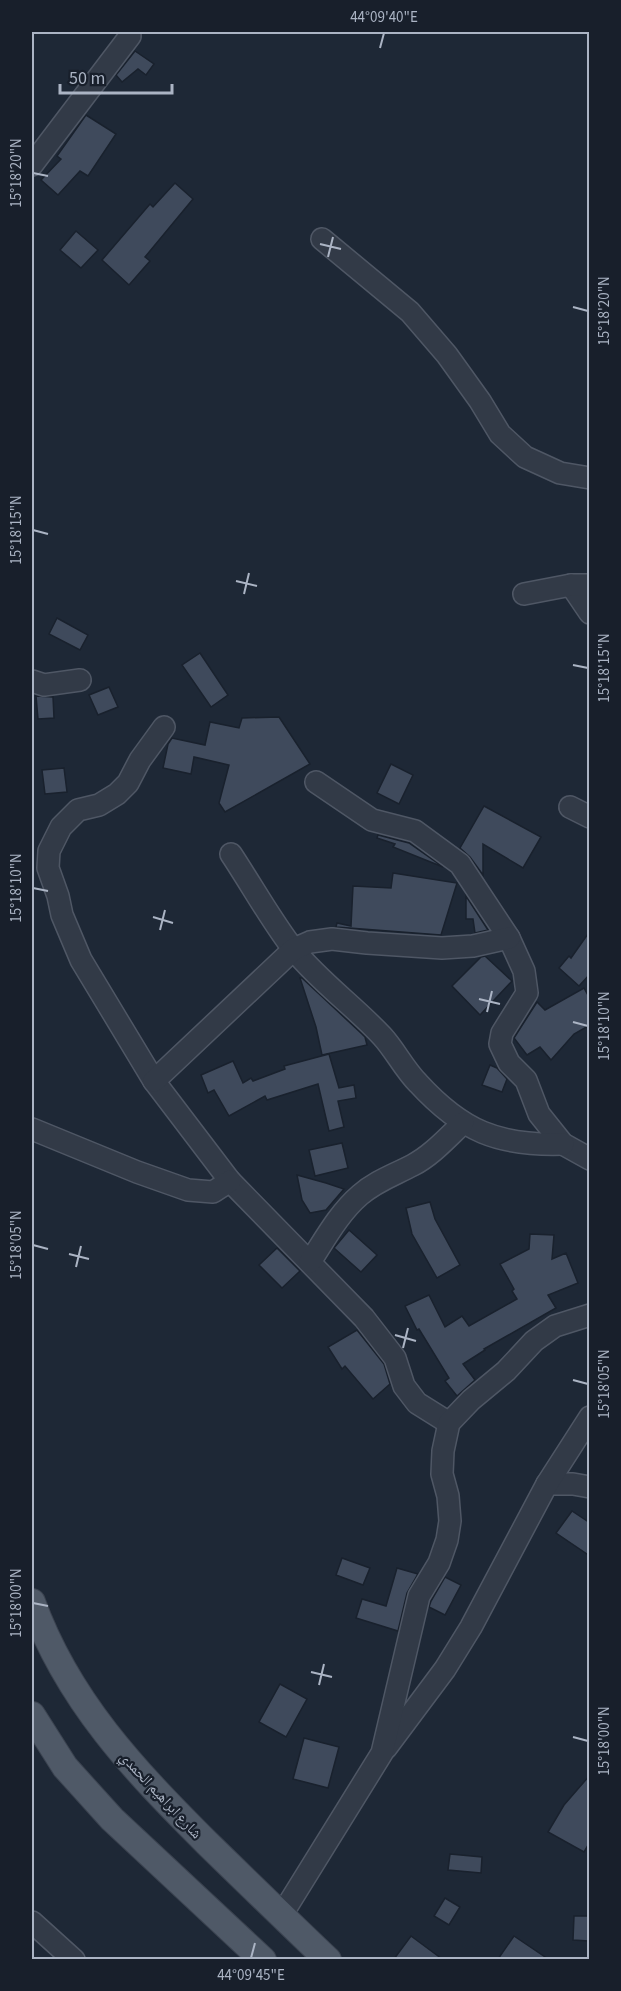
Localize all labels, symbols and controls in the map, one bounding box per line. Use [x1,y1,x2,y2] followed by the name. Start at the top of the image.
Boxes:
[350,7,418,28] text: 44°09'40"E
[60,57,172,95] scale bar
[69,66,105,91] text: 50 m
[6,138,27,208] text: 15°18'20"N
[594,276,615,346] text: 15°18'20"N
[6,495,27,565] text: 15°18'15"N
[594,633,615,703] text: 15°18'15"N
[6,853,27,923] text: 15°18'10"N
[594,991,615,1061] text: 15°18'10"N
[6,1210,27,1280] text: 15°18'05"N
[594,1349,615,1419] text: 15°18'05"N
[6,1568,27,1638] text: 15°18'00"N
[594,1706,615,1776] text: 15°18'00"N
[114,1747,207,1844] street label: شارع ابراهيم الحمدي
[217,1965,285,1986] text: 44°09'45"E

